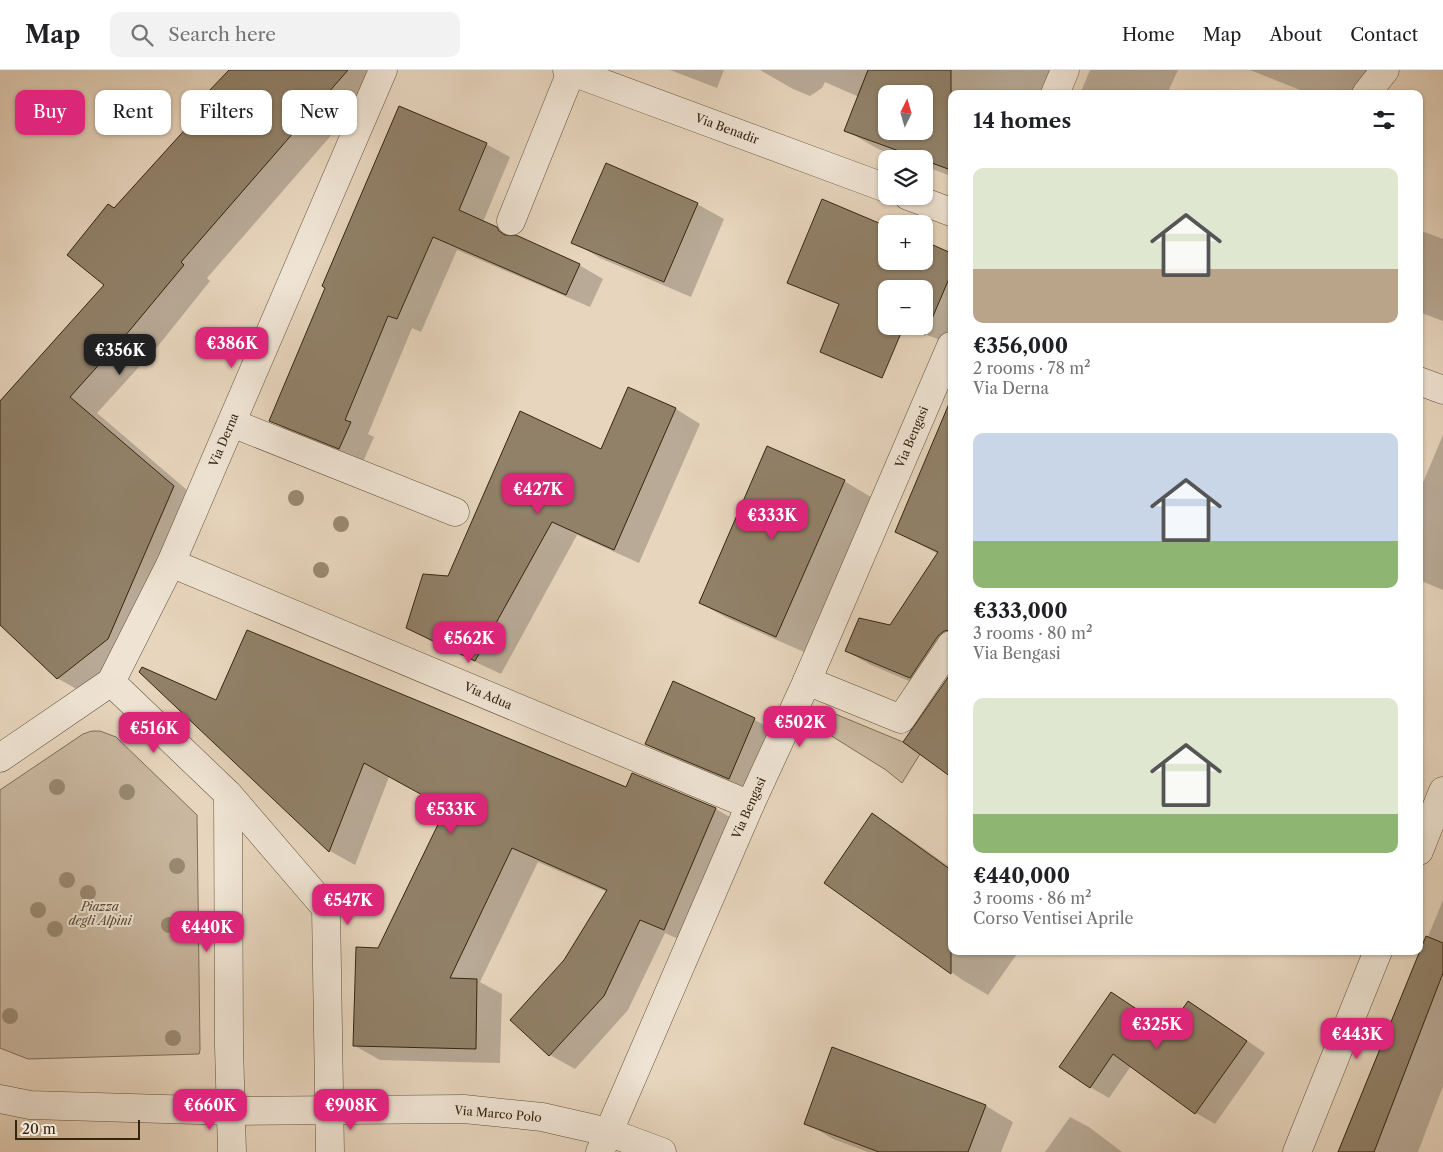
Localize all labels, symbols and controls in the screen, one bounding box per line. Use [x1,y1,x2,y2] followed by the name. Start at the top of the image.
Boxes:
[110,12,460,57] search box
[25,20,80,49] text: Map
[128,21,156,49] icon: search
[168,23,276,46] text: Search here
[1122,24,1175,46] text: Home
[1203,24,1241,46] text: Map
[1269,24,1322,46] text: About
[1350,24,1418,46] text: Contact
[878,85,932,140] north arrow
[878,85,933,335] map controls
[15,90,85,135] chip: Buy
[95,90,171,135] chip: Rent
[181,90,272,135] chip: Filters
[282,90,357,135] chip: New
[1370,106,1398,134] icon: filters
[973,108,1071,133] text: 14 homes
[692,110,761,147] street label: Via Benadir
[878,150,933,205] button: layers
[1141,200,1231,290] icon: home
[878,215,933,270] button: +
[878,280,933,335] button: −
[197,326,267,369] pin: €386K
[206,333,258,353] text: €386K
[973,333,1068,358] text: €356,000
[85,334,155,376] pin: €356K
[95,340,145,360] text: €356K
[973,358,1091,378] text: 2 rooms · 78 m²
[973,378,1049,398] text: Via Derna
[891,403,931,471] street label: Via Bengasi
[205,410,242,470] street label: Via Derna
[1141,465,1231,555] icon: home
[503,472,573,515] pin: €427K
[513,479,563,499] text: €427K
[737,498,807,541] pin: €333K
[747,505,797,525] text: €333K
[973,598,1068,623] text: €333,000
[434,622,504,664] pin: €562K
[973,623,1092,643] text: 3 rooms · 80 m²
[444,628,494,648] text: €562K
[973,643,1061,663] text: Via Bengasi
[461,678,515,713] street label: Via Adua
[765,706,835,748] pin: €502K
[119,712,189,754] pin: €516K
[774,712,826,732] text: €502K
[130,718,178,738] text: €516K
[1141,730,1231,820] icon: home
[728,774,769,842] street label: Via Bengasi
[416,792,486,835] pin: €533K
[426,799,476,819] text: €533K
[973,863,1070,888] text: €440,000
[313,884,383,926] pin: €547K
[973,888,1092,908] text: 3 rooms · 86 m²
[323,890,373,910] text: €547K
[69,899,133,928] park label: Piazza degli Alpini
[973,908,1133,928] text: Corso Ventisei Aprile
[172,910,242,953] pin: €440K
[181,917,233,937] text: €440K
[1122,1008,1192,1050] pin: €325K
[1132,1014,1182,1034] text: €325K
[1322,1018,1392,1060] pin: €443K
[1332,1024,1382,1044] text: €443K
[175,1088,245,1131] pin: €660K
[316,1088,386,1131] pin: €908K
[184,1095,236,1115] text: €660K
[325,1095,377,1115] text: €908K
[453,1102,542,1125] street label: Via Marco Polo
[15,1117,140,1140] scale bar
[22,1120,56,1138] text: 20 m

